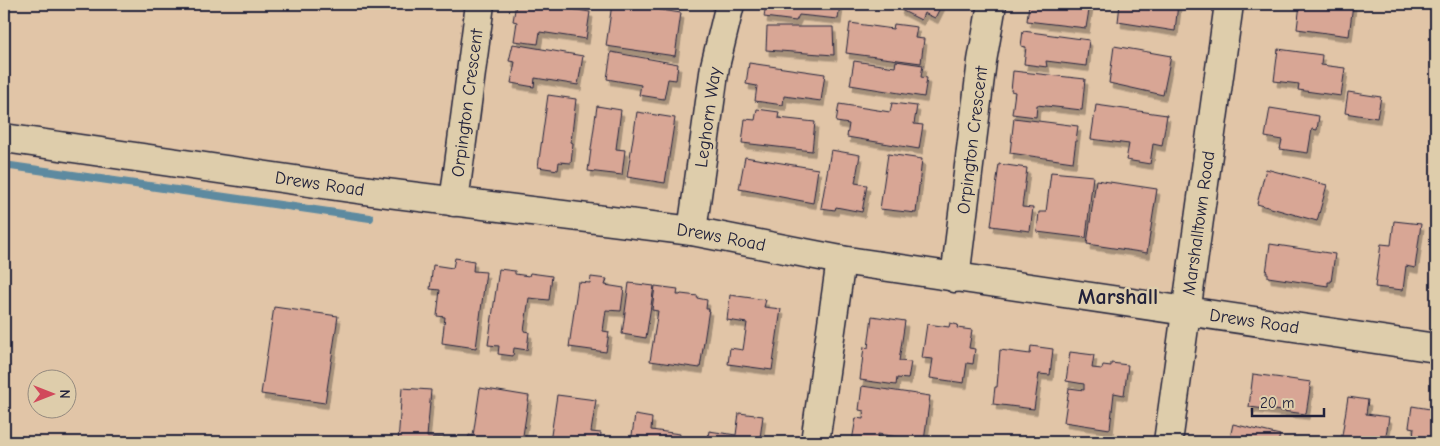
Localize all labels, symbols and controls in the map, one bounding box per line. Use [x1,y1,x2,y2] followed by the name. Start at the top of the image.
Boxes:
[447,27,487,178] street label: Orpington Crescent
[953,64,992,215] street label: Orpington Crescent
[690,65,725,169] street label: Leghorn Way
[1178,150,1219,297] street label: Marshalltown Road
[274,167,366,200] street label: Drews Road
[675,219,768,256] street label: Drews Road
[1078,284,1158,310] district label: Marshall
[1208,304,1301,338] street label: Drews Road
[28,368,78,418] north arrow
[1252,386,1325,418] scale bar
[56,389,73,399] text: N
[1260,394,1294,412] text: 20 m

